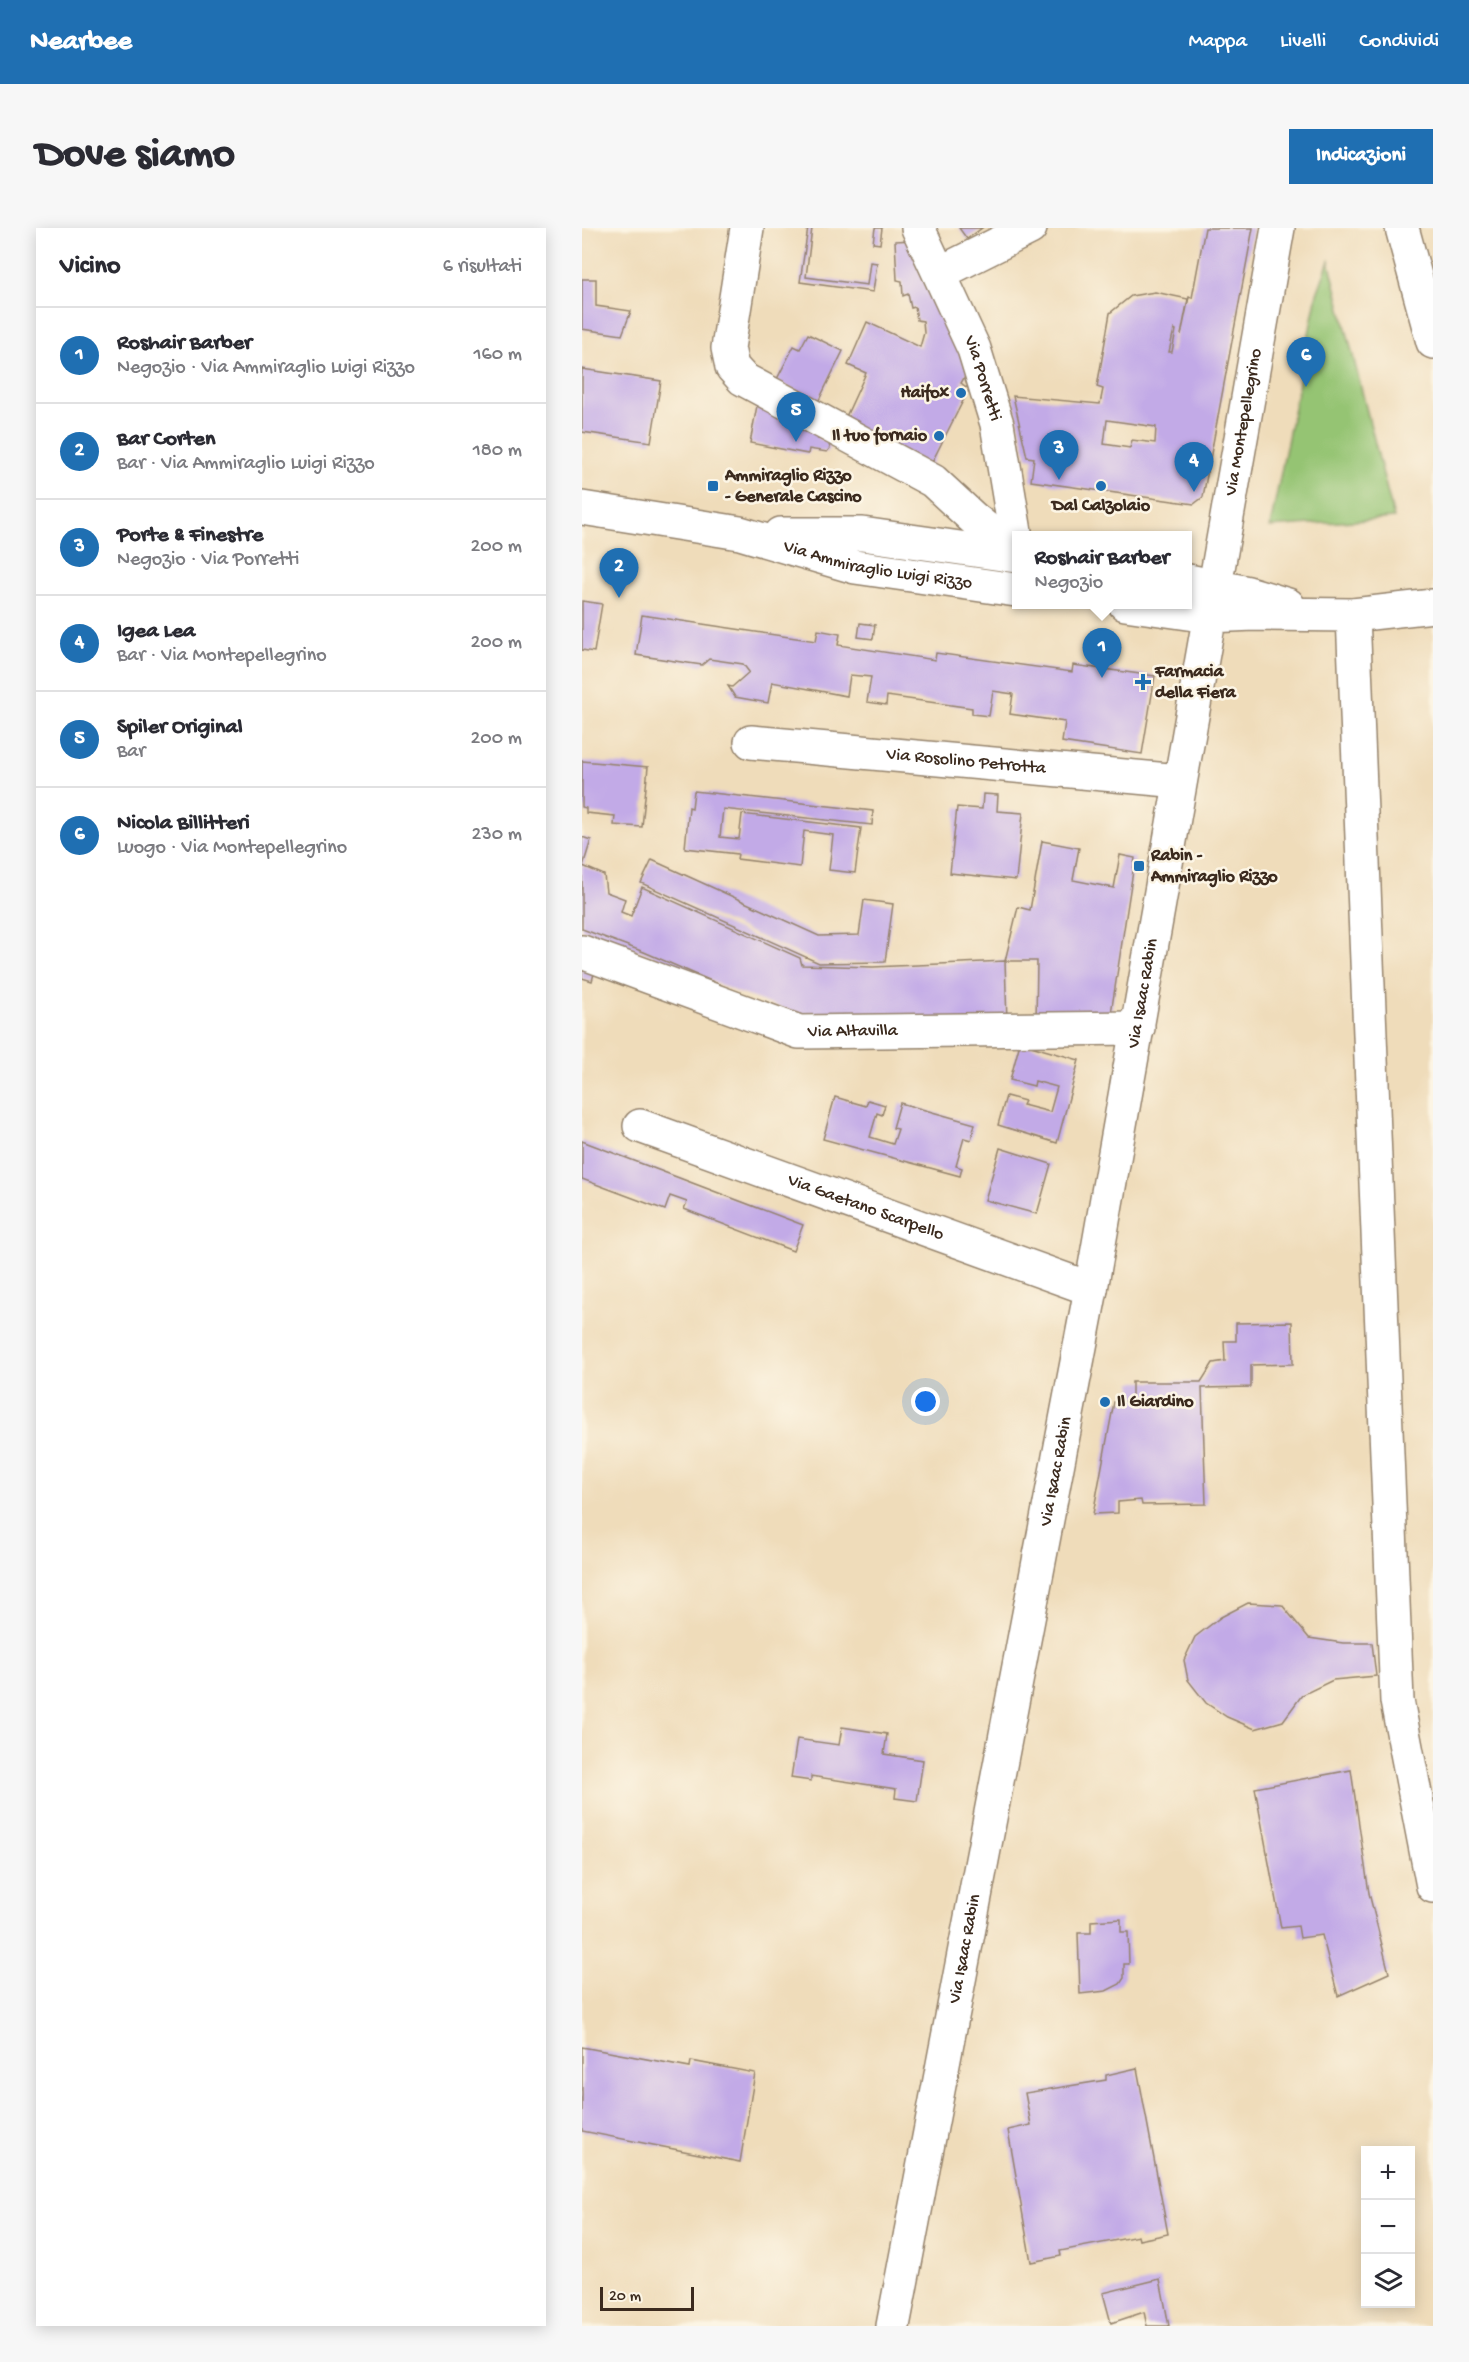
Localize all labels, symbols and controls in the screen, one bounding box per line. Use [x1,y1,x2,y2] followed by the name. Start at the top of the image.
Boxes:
[30,26,132,59] text: Nearbee
[1188,30,1247,55] text: Mappa
[1280,30,1326,55] text: Livelli
[1359,30,1439,55] text: Condividi
[1289,129,1433,184] button: Indicazioni
[36,132,235,181] text: Dove siamo
[60,252,120,283] text: Vicino
[443,256,522,279] text: 6 risultati
[117,331,252,357] text: Roshair Barber
[958,332,1006,424] street label: Via Porretti
[1286,338,1326,387] pin: 6
[75,344,84,367] text: 1
[473,344,522,367] text: 160 m
[1220,347,1267,498] street label: Via Montepellegrino
[117,357,415,380] text: Negozio · Via Ammiraglio Luigi Rizzo
[901,383,950,404] place label: Haifox
[954,386,968,400] marker: Haifox
[776,392,816,442] pin: 5
[832,426,928,447] place label: Il tuo fornaio
[117,427,215,453] text: Bar Corten
[932,429,946,443] marker: Il tuo fornaio
[1040,430,1078,480] pin: 3
[75,440,84,463] text: 2
[473,440,522,463] text: 180 m
[1174,442,1214,492] pin: 4
[117,453,375,476] text: Bar · Via Ammiraglio Luigi Rizzo
[724,466,862,508] place label: Ammiraglio Rizzo - Generale Cascino
[706,479,720,493] marker: Ammiraglio Rizzo - Generale Cascino
[1094,479,1108,493] marker: Dal Calzolaio
[1050,496,1151,517] place label: Dal Calzolaio
[117,523,263,549] text: Porte & Finestre
[1012,531,1192,609] popup
[74,536,85,559] text: 3
[471,536,522,559] text: 200 m
[780,536,974,594] street label: Via Ammiraglio Luigi Rizzo
[1035,546,1169,572] text: Roshair Barber
[600,548,639,598] pin: 2
[117,549,299,572] text: Negozio · Via Porretti
[1035,572,1103,595] text: Negozio
[117,619,195,645] text: Igea Lea
[1082,628,1122,678] pin: 1
[75,632,84,655] text: 4
[471,632,522,655] text: 200 m
[117,645,327,668] text: Bar · Via Montepellegrino
[1154,662,1237,704] place label: Farmacia della Fiera
[1136,675,1150,689] marker: Farmacia della Fiera
[117,715,243,741] text: Spiler Original
[74,728,85,751] text: 5
[471,728,522,751] text: 200 m
[117,741,145,764] text: Bar
[884,744,1048,779] street label: Via Rosolino Petrotta
[117,811,250,837] text: Nicola Billitteri
[74,824,85,847] text: 6
[472,824,522,847] text: 230 m
[117,837,347,860] text: Luogo · Via Montepellegrino
[1150,846,1278,888] place label: Rabin - Ammiraglio Rizzo
[1132,859,1146,873] marker: Rabin - Ammiraglio Rizzo
[1123,936,1163,1051] street label: Via Isaac Rabin
[807,1020,899,1042] street label: Via Altavilla
[784,1169,947,1245] street label: Via Gaetano Scarpello
[911,1387,940,1416] your location
[1117,1392,1194,1413] place label: Il Giardino
[1098,1395,1112,1409] marker: Il Giardino
[1035,1415,1077,1529] street label: Via Isaac Rabin
[944,1892,986,2006] street label: Via Isaac Rabin
[1361,2146,1415,2308] map controls
[1361,2146,1415,2200] button: +
[1361,2200,1415,2254] button: −
[1361,2254,1415,2308] button: layers
[600,2284,694,2312] scale bar
[609,2288,641,2307] text: 20 m

